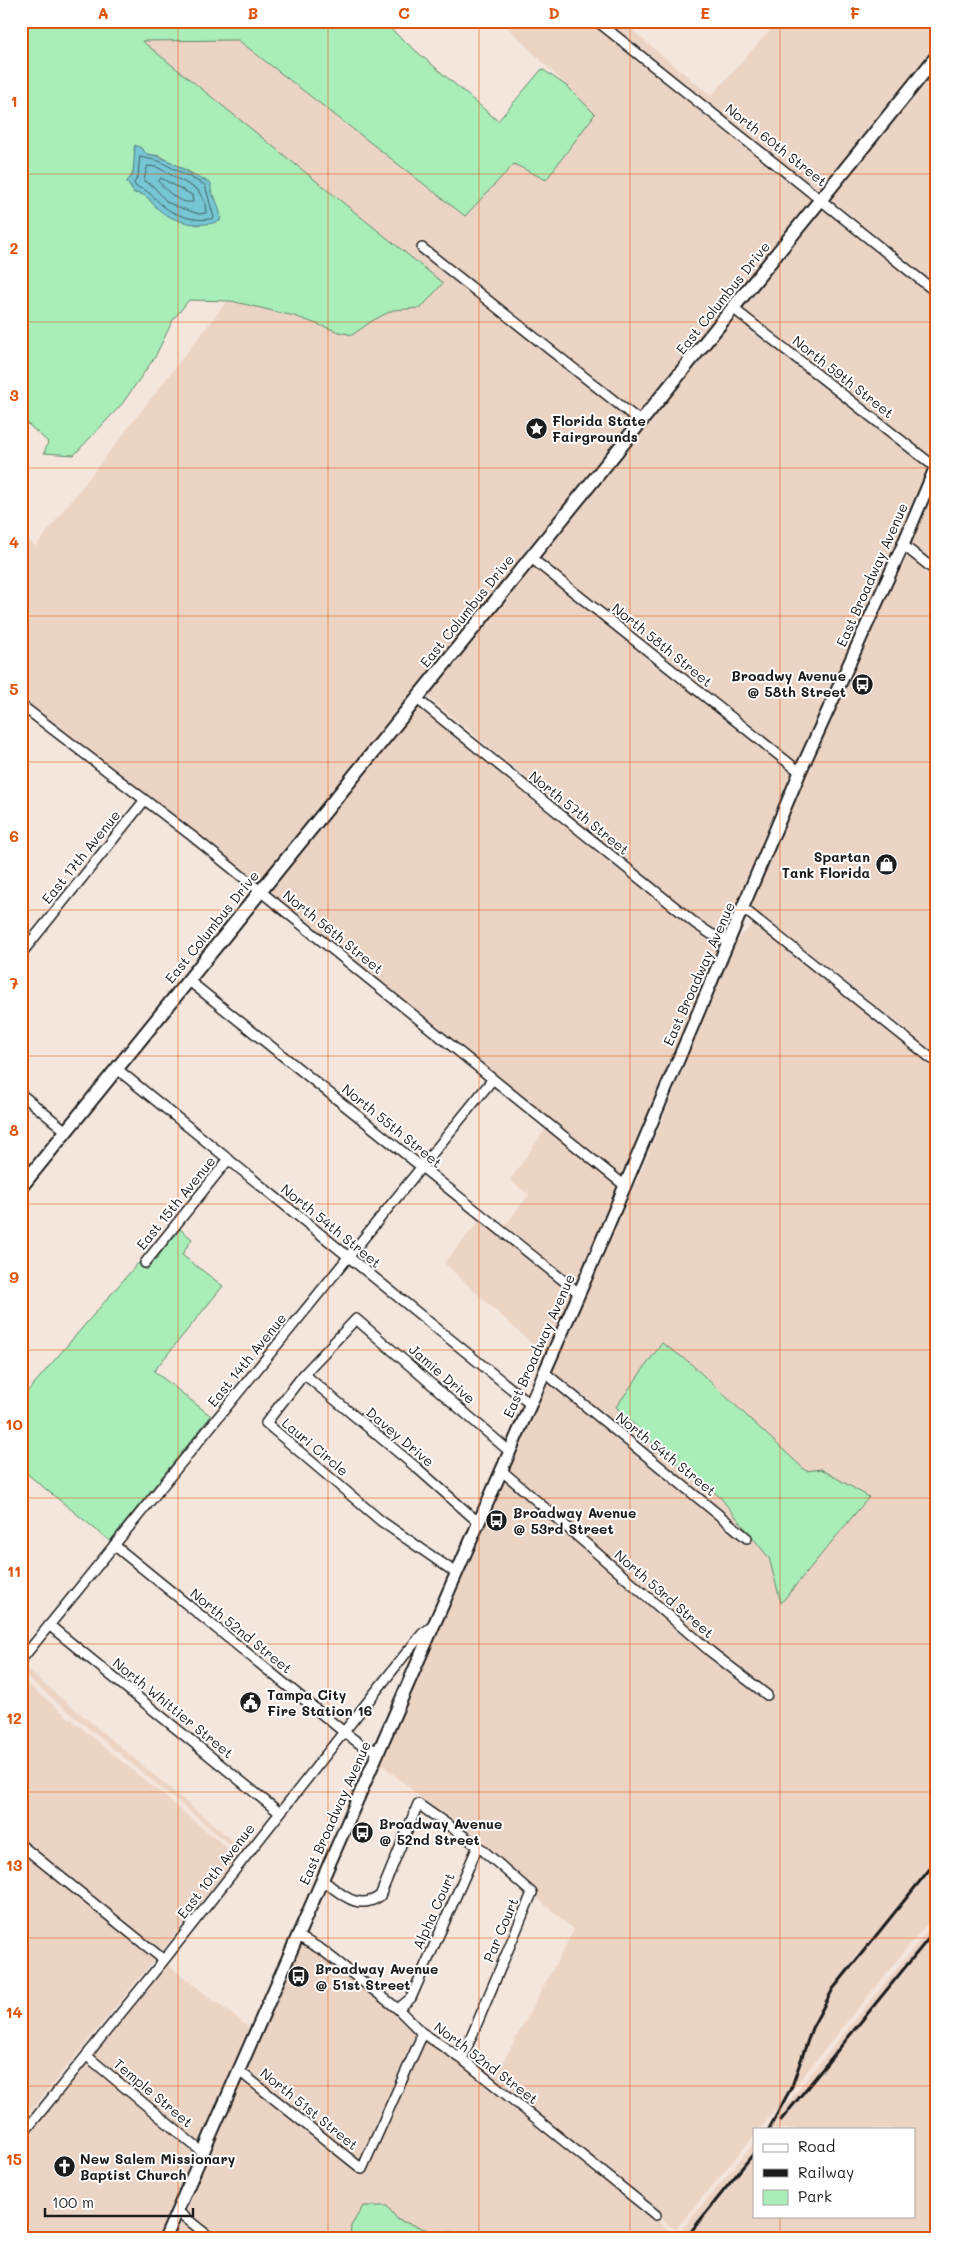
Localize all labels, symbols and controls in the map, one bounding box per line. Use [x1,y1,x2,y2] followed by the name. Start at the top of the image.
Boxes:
[97,2,109,23] text: A
[248,2,258,23] text: B
[398,2,410,23] text: C
[548,2,560,23] text: D
[700,2,710,23] text: E
[850,2,860,23] text: F
[10,90,18,111] text: 1
[721,99,831,190] street label: North 60th Street
[10,237,19,258] text: 2
[671,237,774,358] street label: East Columbus Drive
[789,331,898,422] street label: North 59th Street
[9,384,19,405] text: 3
[552,411,646,446] place label: Florida State Fairgrounds
[524,417,548,441] place icon: Florida State Fairgrounds
[831,500,912,650] street label: East Broadway Avenue
[9,531,19,552] text: 4
[415,550,518,671] street label: East Columbus Drive
[608,598,716,691] street label: North 58th Street
[731,666,846,701] place label: Broadwy Avenue @ 58th Street
[850,672,874,696] bus stop icon: Broadwy Avenue @ 58th Street
[9,678,19,699] text: 5
[525,766,633,859] street label: North 57th Street
[37,806,124,907] street label: East 17th Avenue
[9,825,19,846] text: 6
[782,847,870,882] place label: Spartan Tank Florida
[874,853,898,877] shop icon: Spartan Tank Florida
[160,866,263,987] street label: East Columbus Drive
[279,885,387,978] street label: North 56th Street
[658,899,739,1049] street label: East Broadway Avenue
[10,972,19,993] text: 7
[338,1079,446,1172] street label: North 55th Street
[9,1119,19,1140] text: 8
[132,1152,219,1254] street label: East 15th Avenue
[277,1179,385,1272] street label: North 54th Street
[9,1266,19,1287] text: 9
[498,1271,579,1421] street label: East Broadway Avenue
[203,1309,290,1411] street label: East 14th Avenue
[405,1340,480,1408] street label: Jamie Drive
[362,1403,438,1471] street label: Davey Drive
[612,1407,720,1500] street label: North 54th Street
[5,1413,23,1434] text: 10
[278,1413,353,1480] street label: Lauri Circle
[513,1503,636,1538] place label: Broadway Avenue @ 53rd Street
[485,1509,509,1533] bus stop icon: Broadway Avenue @ 53rd Street
[611,1545,718,1642] street label: North 53rd Street
[7,1560,21,1581] text: 11
[186,1584,296,1678] street label: North 52nd Street
[109,1653,238,1762] street label: North Whittier Street
[267,1685,372,1720] place label: Tampa City Fire Station 16
[239,1691,263,1715] public building icon: Tampa City Fire Station 16
[6,1707,22,1728] text: 12
[294,1738,375,1888] street label: East Broadway Avenue
[379,1814,502,1849] place label: Broadway Avenue @ 52nd Street
[172,1819,259,1922] street label: East 10th Avenue
[351,1820,375,1844] bus stop icon: Broadway Avenue @ 52nd Street
[6,1854,23,1875] text: 13
[408,1869,459,1952] street label: Alpha Court
[479,1895,523,1965] street label: Par Court
[315,1959,438,1994] place label: Broadway Avenue @ 51st Street
[287,1965,311,1989] bus stop icon: Broadway Avenue @ 51st Street
[5,2001,23,2022] text: 14
[430,2017,542,2108] street label: North 52nd Street
[110,2054,197,2131] street label: Temple Street
[256,2063,362,2154] street label: North 51st Street
[753,2128,916,2218] legend
[798,2136,835,2156] text: Road
[6,2148,22,2169] text: 15
[80,2149,236,2184] place label: New Salem Missionary Baptist Church
[52,2155,76,2179] church icon: New Salem Missionary Baptist Church
[798,2162,854,2182] text: Railway
[45,2185,192,2217] scale bar
[798,2186,832,2206] text: Park
[52,2192,94,2212] text: 100 m

